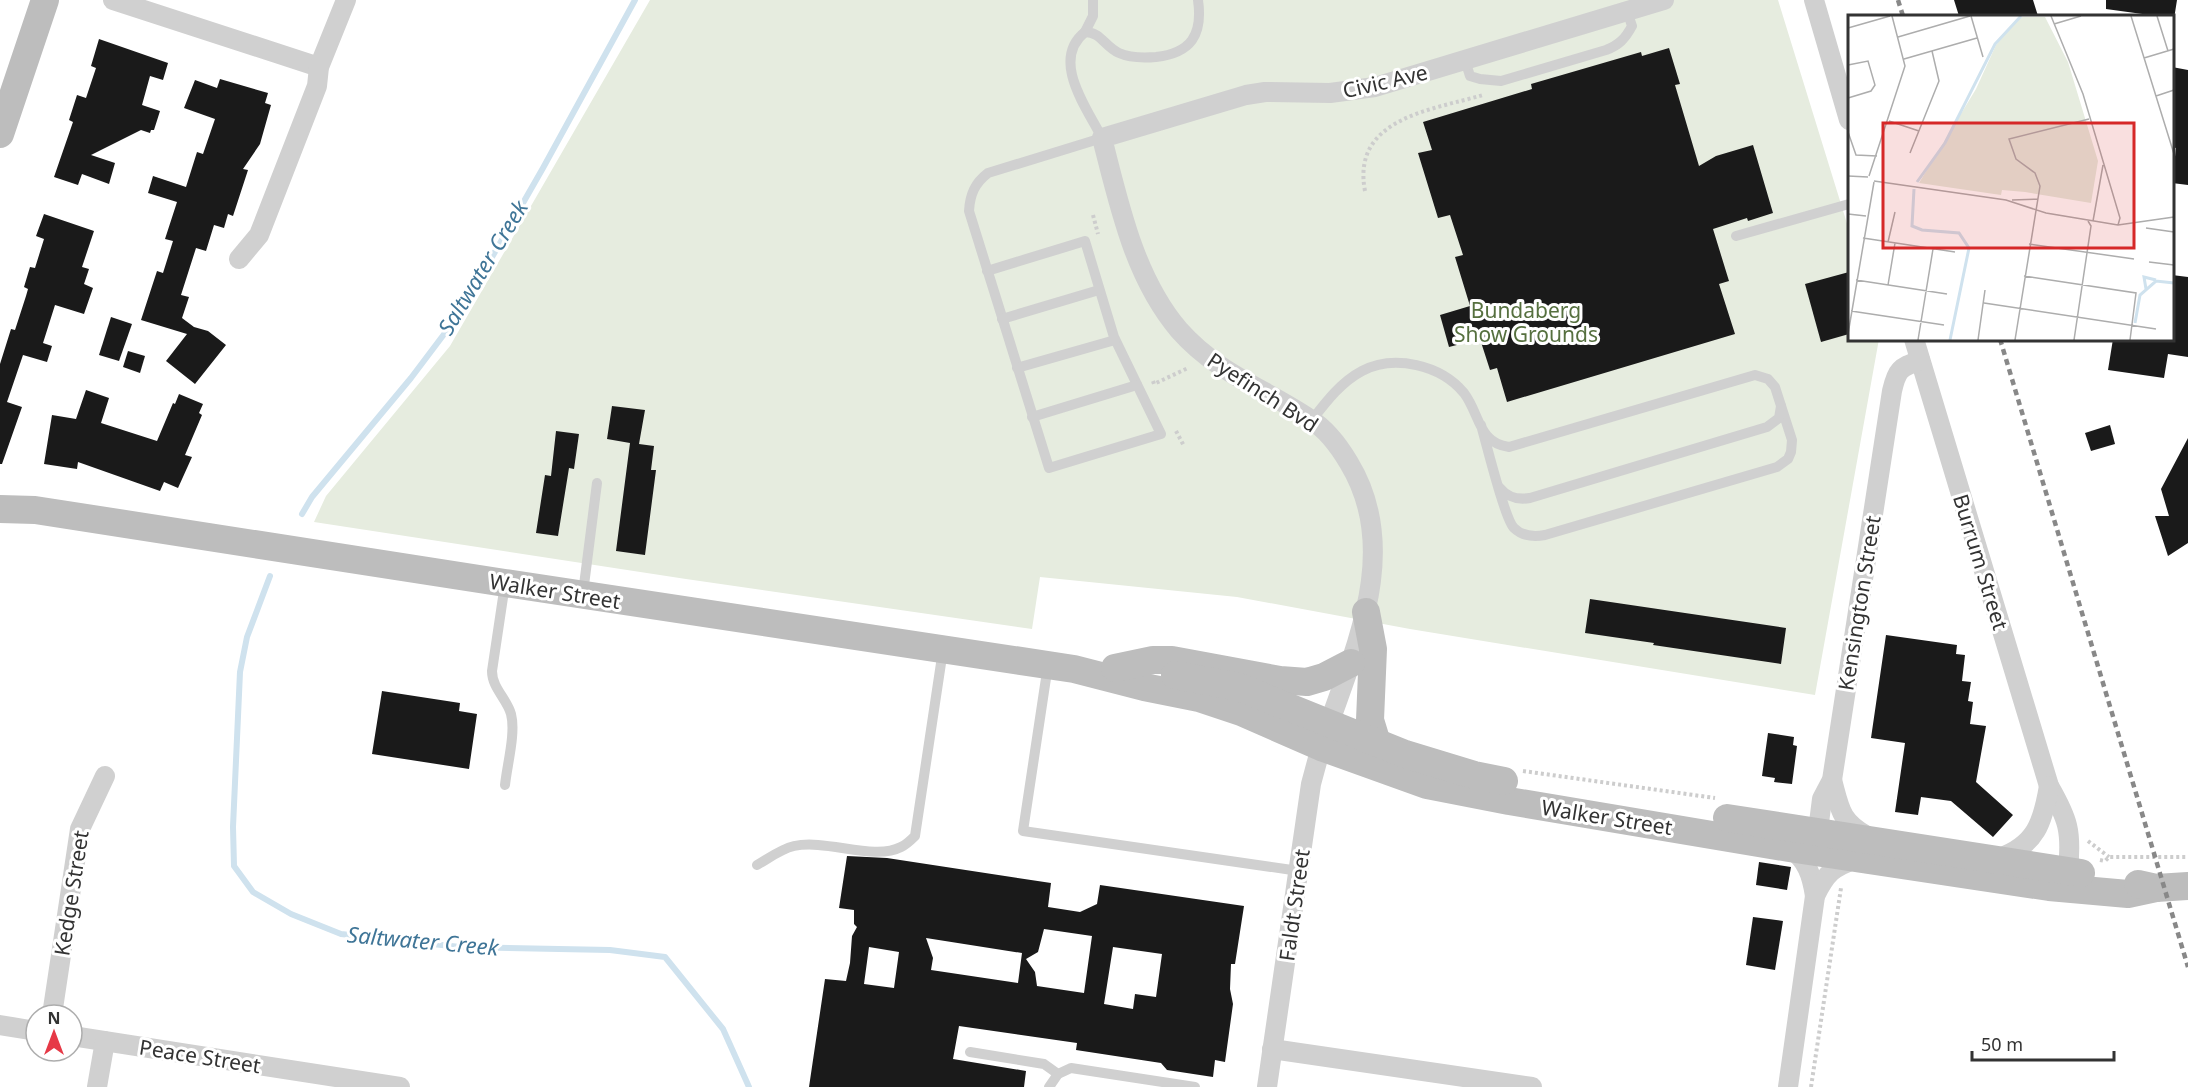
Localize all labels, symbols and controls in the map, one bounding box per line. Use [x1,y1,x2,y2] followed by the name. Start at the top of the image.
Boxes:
[1848,15,2173,340] inset map
[1340,58,1430,104] street label: Civic Ave
[430,193,535,340] water label: Saltwater Creek
[1454,296,1598,348] park label: Bundaberg Show Grounds
[1202,346,1324,438] street label: Pyefinch Bvd
[1947,491,2015,634] street label: Burrum Street
[1831,513,1887,692] street label: Kensington Street
[488,567,623,615] street label: Walker Street
[1540,793,1675,841] street label: Walker Street
[47,828,95,958] street label: Kedge Street
[1272,847,1316,963] street label: Faldt Street
[346,918,501,962] water label: Saltwater Creek
[24,1003,84,1063] north arrow
[47,1007,61,1029] text: N
[1972,1024,2114,1062] scale bar
[1981,1032,2023,1056] text: 50 m
[137,1033,263,1079] street label: Peace Street

